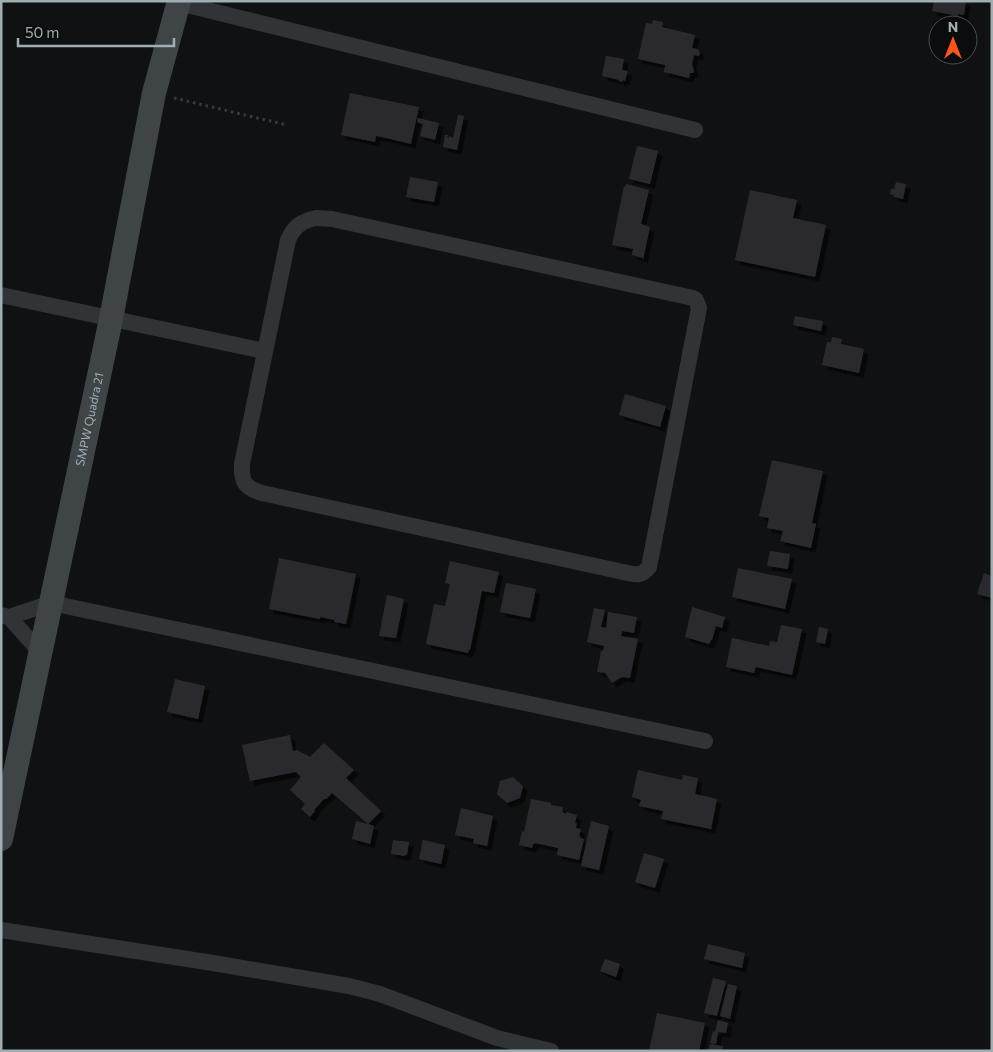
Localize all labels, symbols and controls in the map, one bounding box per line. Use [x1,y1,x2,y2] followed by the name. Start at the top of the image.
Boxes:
[18,15,174,47] scale bar
[928,15,978,65] north arrow
[948,18,958,35] text: N
[25,23,59,41] text: 50 m
[72,371,106,467] street label: SMPW Quadra 21

